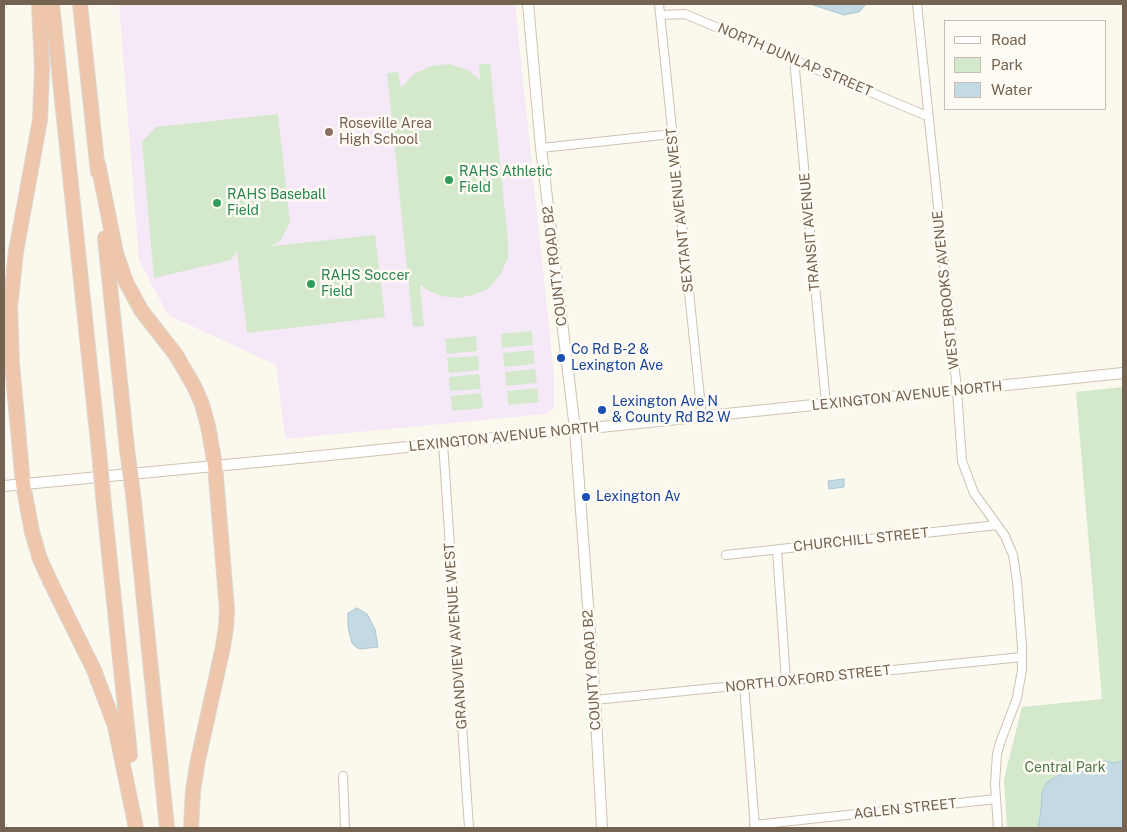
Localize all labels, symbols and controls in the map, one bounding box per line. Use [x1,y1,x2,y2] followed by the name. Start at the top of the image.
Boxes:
[715,20,875,100] street label: NORTH DUNLAP STREET
[944,20,1107,110] legend
[991,31,1027,48] text: Road
[991,56,1023,73] text: Park
[991,81,1033,98] text: Water
[339,116,432,148] place label: Roseville Area High School
[323,126,335,138] marker: Roseville Area High School
[663,127,697,293] street label: SEXTANT AVENUE WEST
[459,164,553,196] place label: RAHS Athletic Field
[796,172,824,292] street label: TRANSIT AVENUE
[443,174,455,186] marker: RAHS Athletic Field
[227,187,326,220] place label: RAHS Baseball Field
[211,197,223,209] marker: RAHS Baseball Field
[539,205,571,327] street label: COUNTY ROAD B2
[929,210,963,370] street label: WEST BROOKS AVENUE
[321,268,410,300] place label: RAHS Soccer Field
[305,278,317,290] marker: RAHS Soccer Field
[571,342,663,374] place label: Co Rd B-2 & Lexington Ave
[555,352,567,364] marker: Co Rd B-2 & Lexington Ave
[811,378,1003,414] street label: LEXINGTON AVENUE NORTH
[612,394,731,427] place label: Lexington Ave N & County Rd B2 W
[596,404,608,416] marker: Lexington Ave N & County Rd B2 W
[408,419,600,455] street label: LEXINGTON AVENUE NORTH
[596,489,680,505] place label: Lexington Av
[580,491,592,503] marker: Lexington Av
[792,525,930,555] street label: CHURCHILL STREET
[441,542,471,730] street label: GRANDVIEW AVENUE WEST
[579,609,605,731] street label: COUNTY ROAD B2
[724,662,892,696] street label: NORTH OXFORD STREET
[1024,760,1106,776] park label: Central Park
[853,795,957,823] street label: AGLEN STREET

